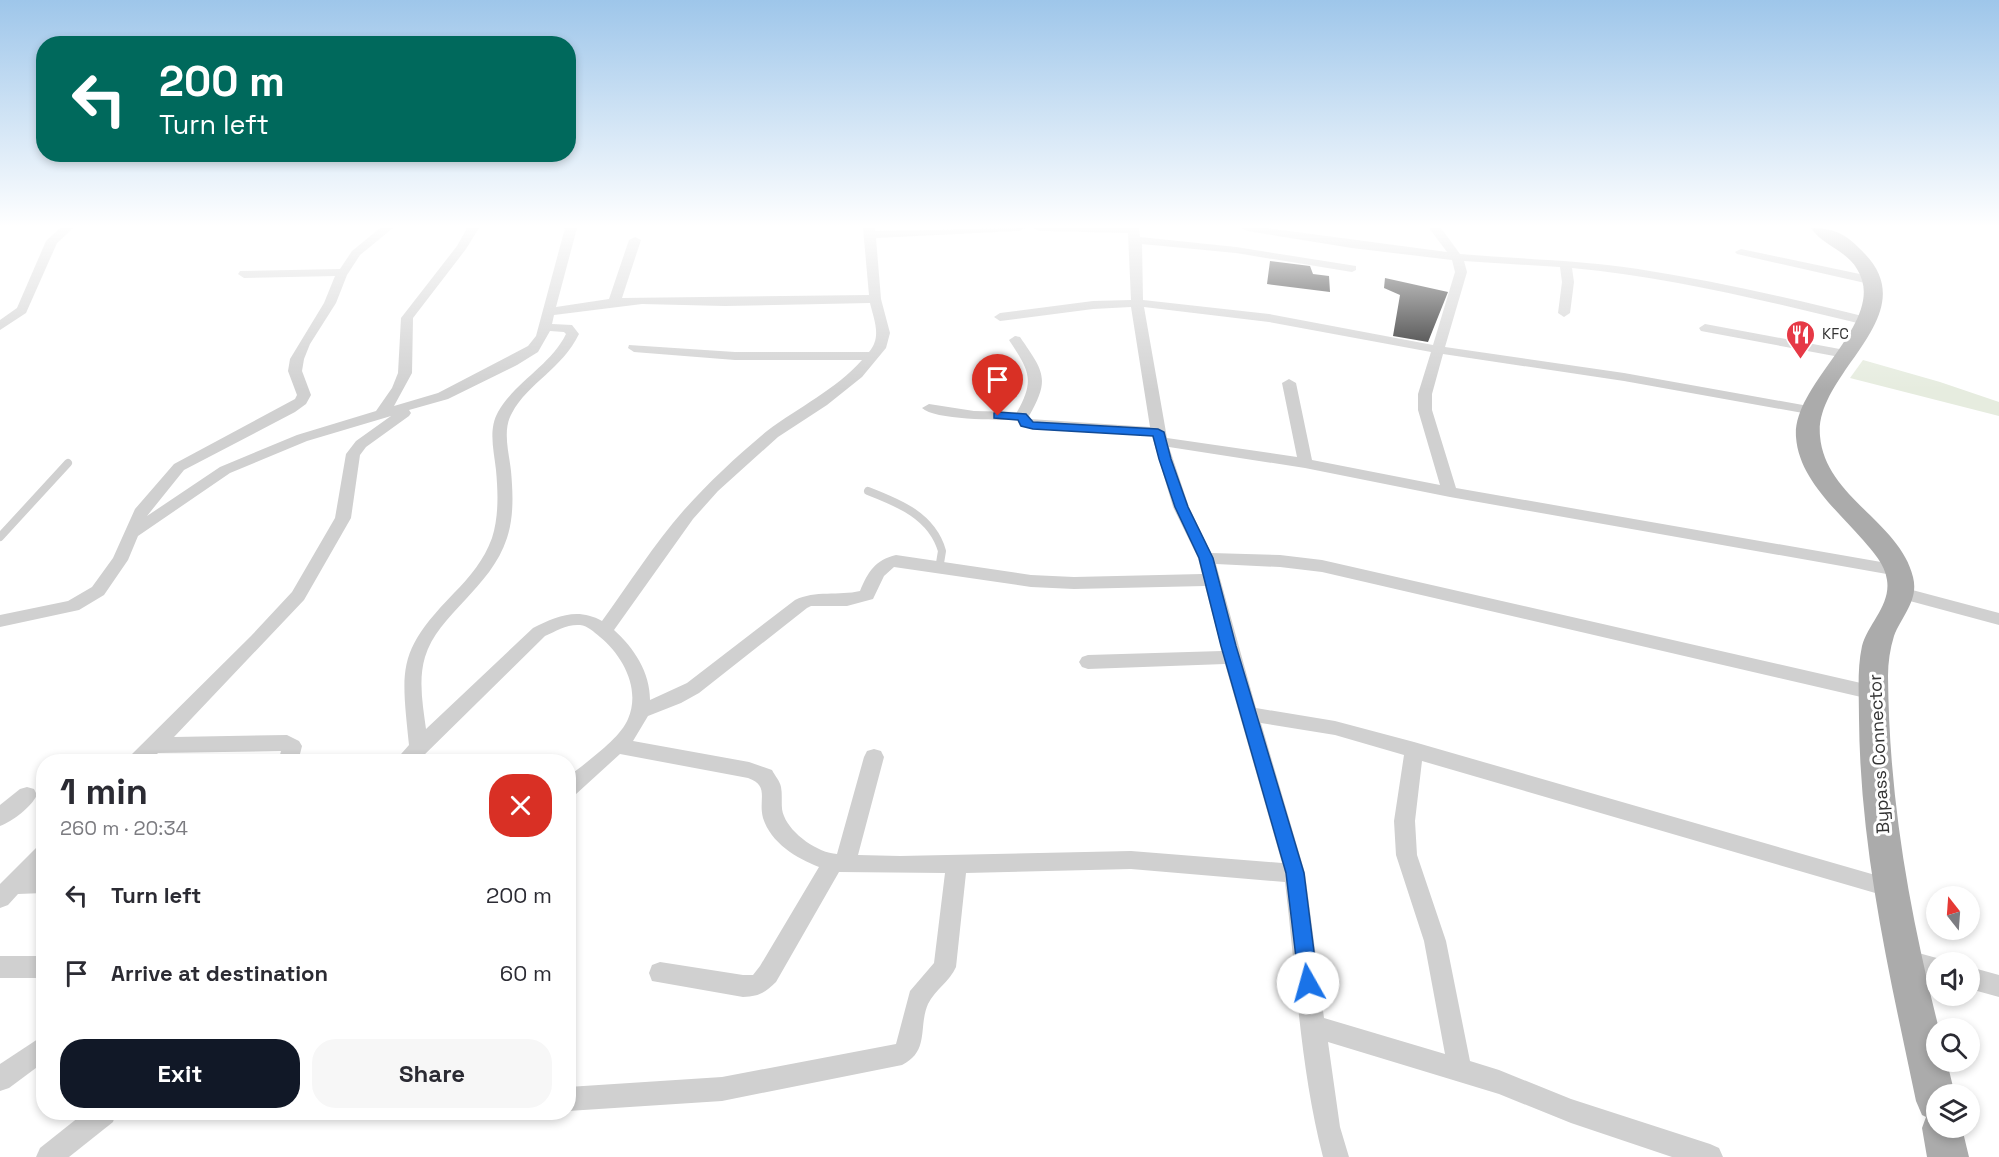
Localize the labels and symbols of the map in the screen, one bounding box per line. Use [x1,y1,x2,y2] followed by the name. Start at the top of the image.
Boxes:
[1785,318,1817,360] restaurant icon: KFC
[1822,324,1849,343] place label: KFC
[972,354,1023,416] pin
[1863,673,1894,835] street label: Bypass Connector
[1926,886,1980,940] north arrow
[1276,951,1340,1015] position arrow

